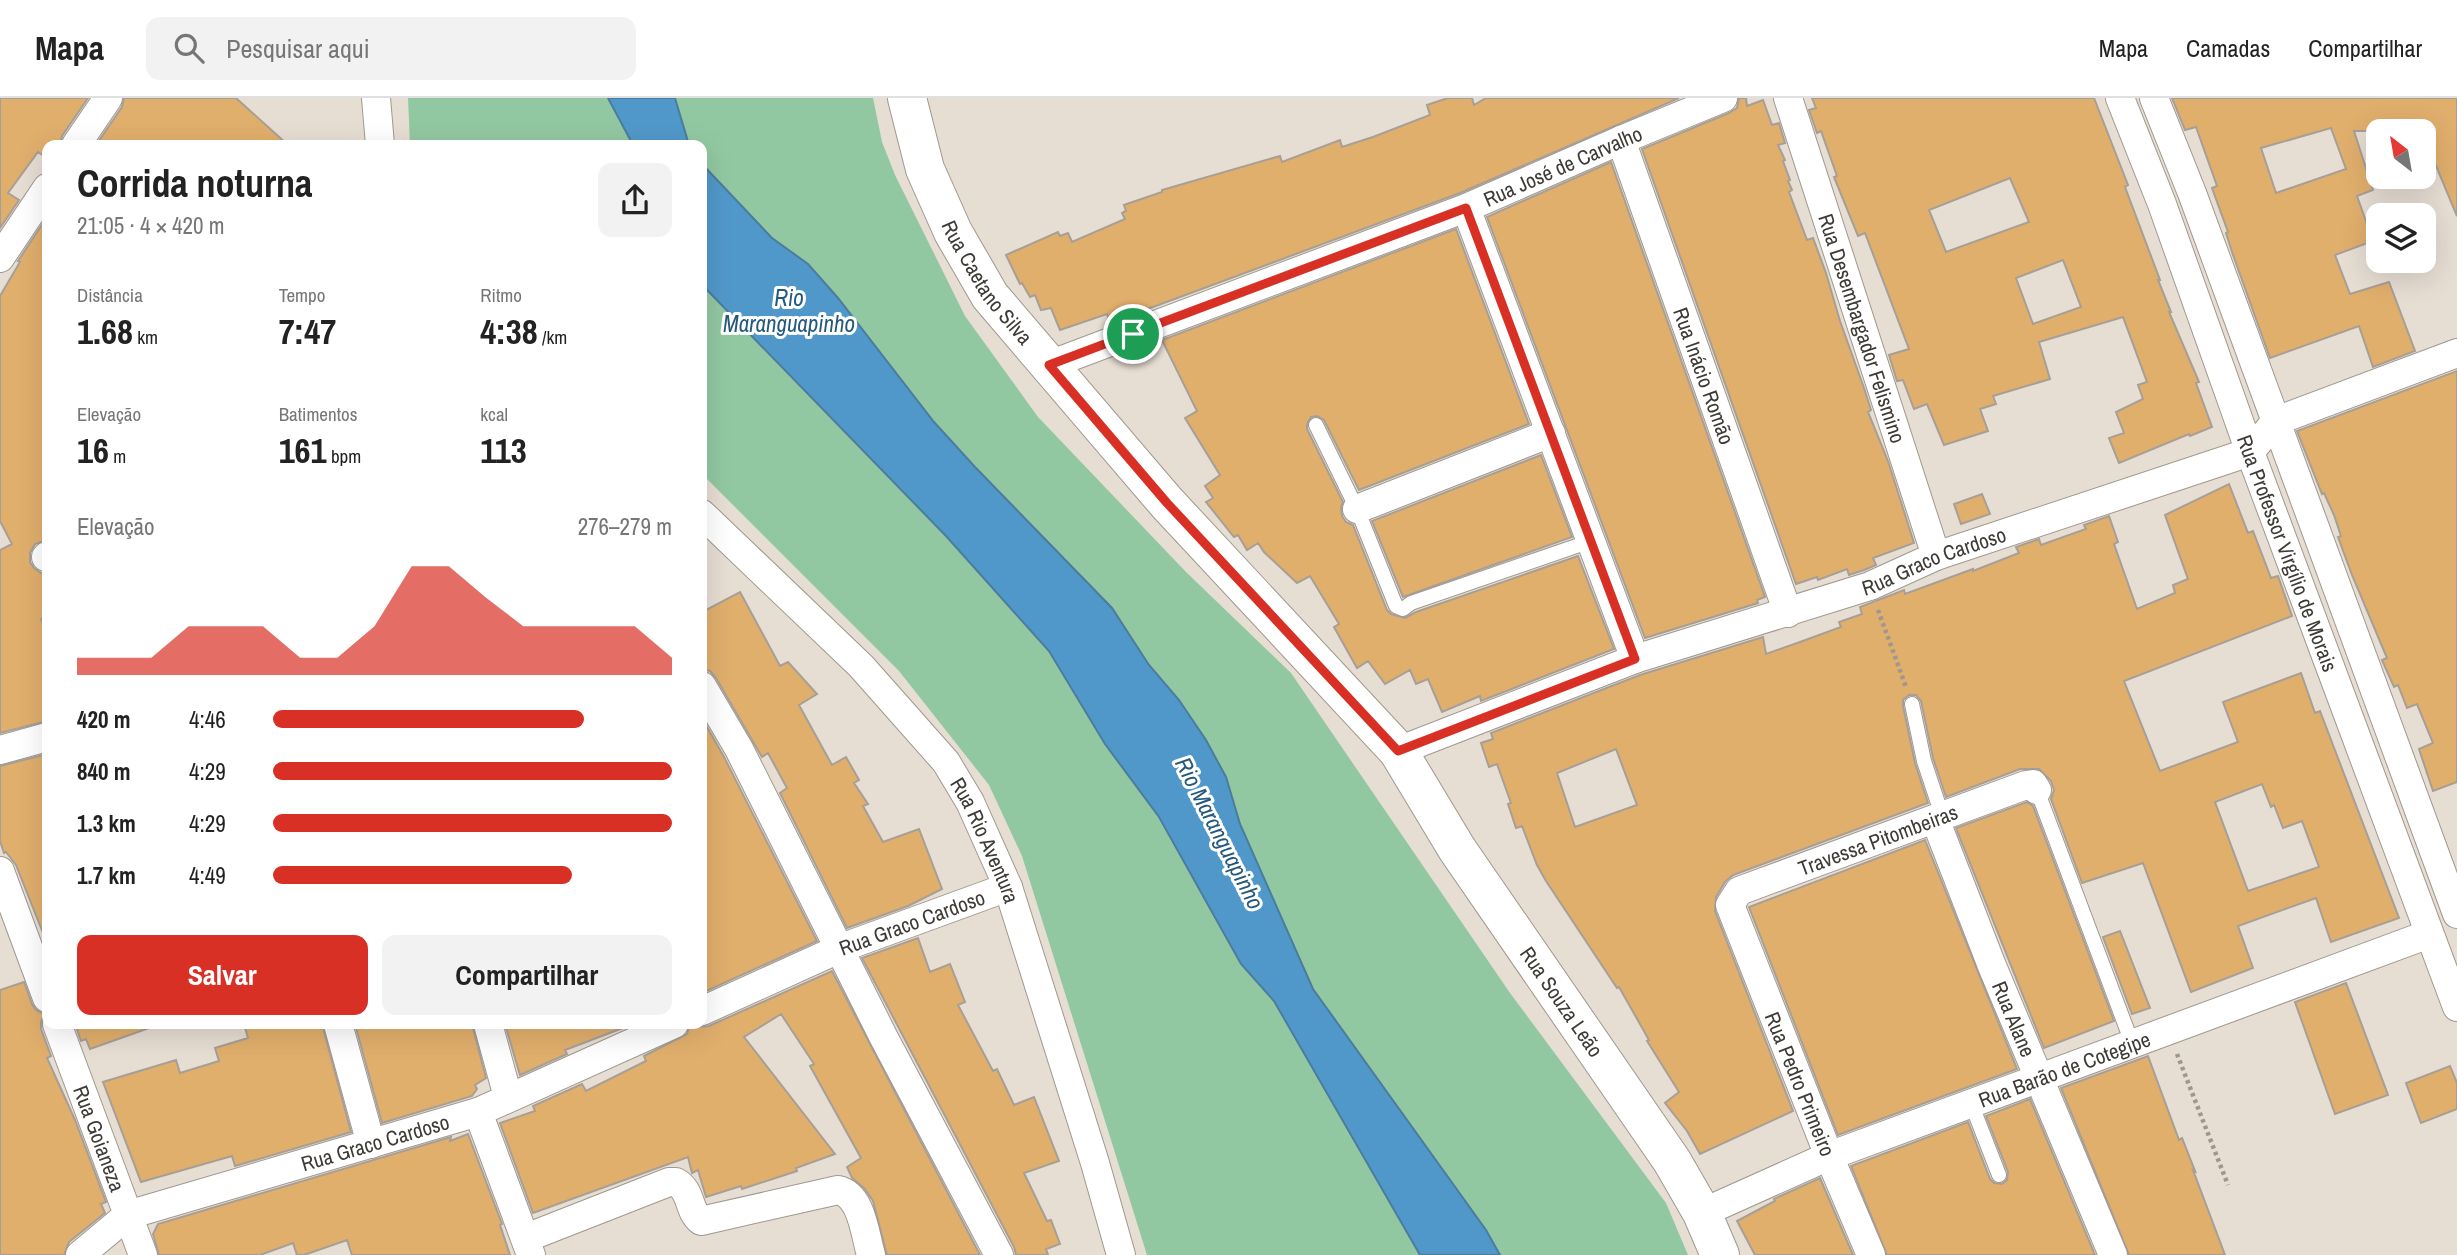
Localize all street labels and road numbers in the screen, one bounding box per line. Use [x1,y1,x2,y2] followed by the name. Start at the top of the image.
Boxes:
[1479,118,1646,213] street label: Rua José de Carvalho
[1812,210,1913,447] street label: Rua Desembargador Felismino
[935,216,1040,351] street label: Rua Caetano Silva
[1667,303,1742,448] street label: Rua Inácio Romão
[2230,431,2345,676] street label: Rua Professor Virgílio de Morais
[1858,519,2010,602] street label: Rua Graco Cardoso
[944,772,1027,907] street label: Rua Rio Aventura
[1794,797,1962,882] street label: Travessa Pitombeiras
[835,882,989,962] street label: Rua Graco Cardoso
[1514,940,1610,1063] street label: Rua Souza Leão
[1985,977,2043,1061] street label: Rua Alane
[1758,1008,1842,1160] street label: Rua Pedro Primeiro
[1974,1024,2154,1114] street label: Rua Barão de Cotegipe
[67,1081,133,1196] street label: Rua Goianeza
[297,1107,453,1178] street label: Rua Graco Cardoso

